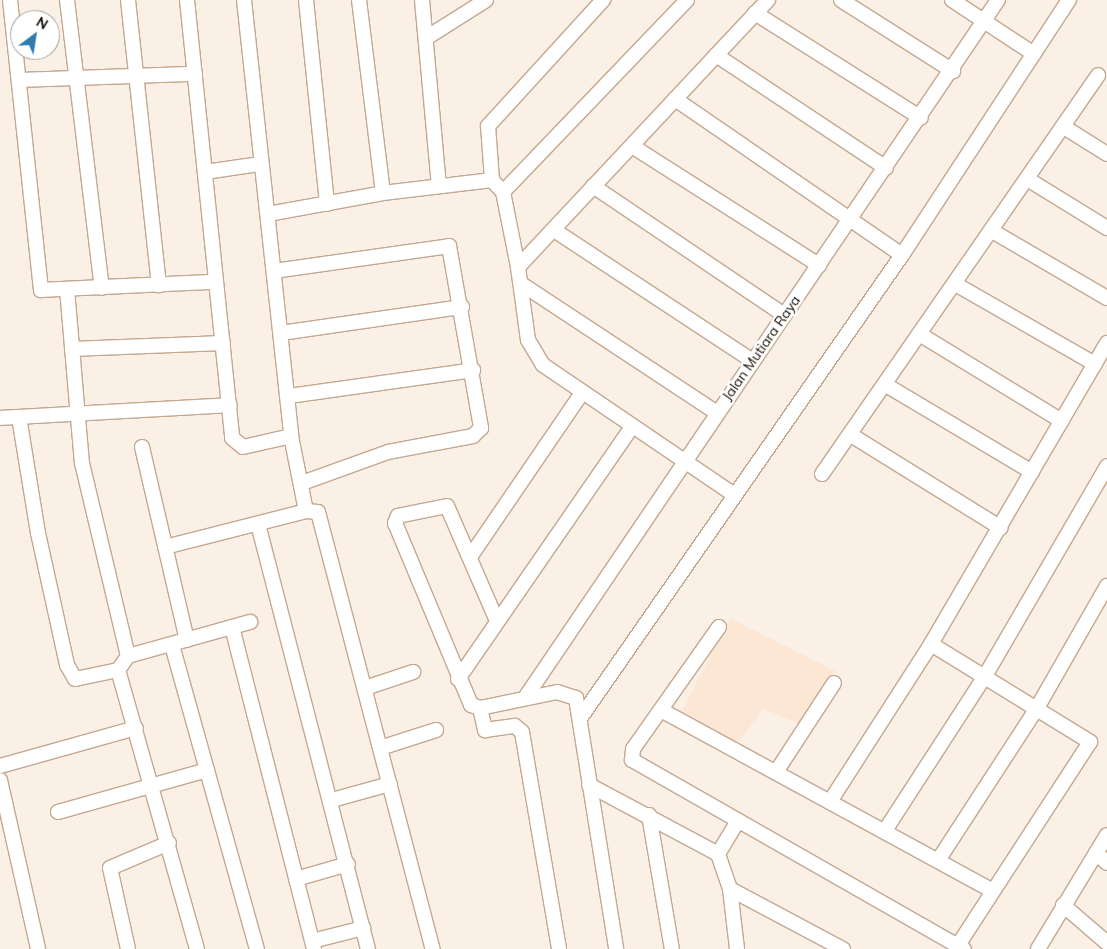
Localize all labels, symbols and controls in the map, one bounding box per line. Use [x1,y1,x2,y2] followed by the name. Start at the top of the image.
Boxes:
[10,10,60,60] north arrow
[33,13,51,33] text: N
[719,292,803,404] street label: Jalan Mutiara Raya

